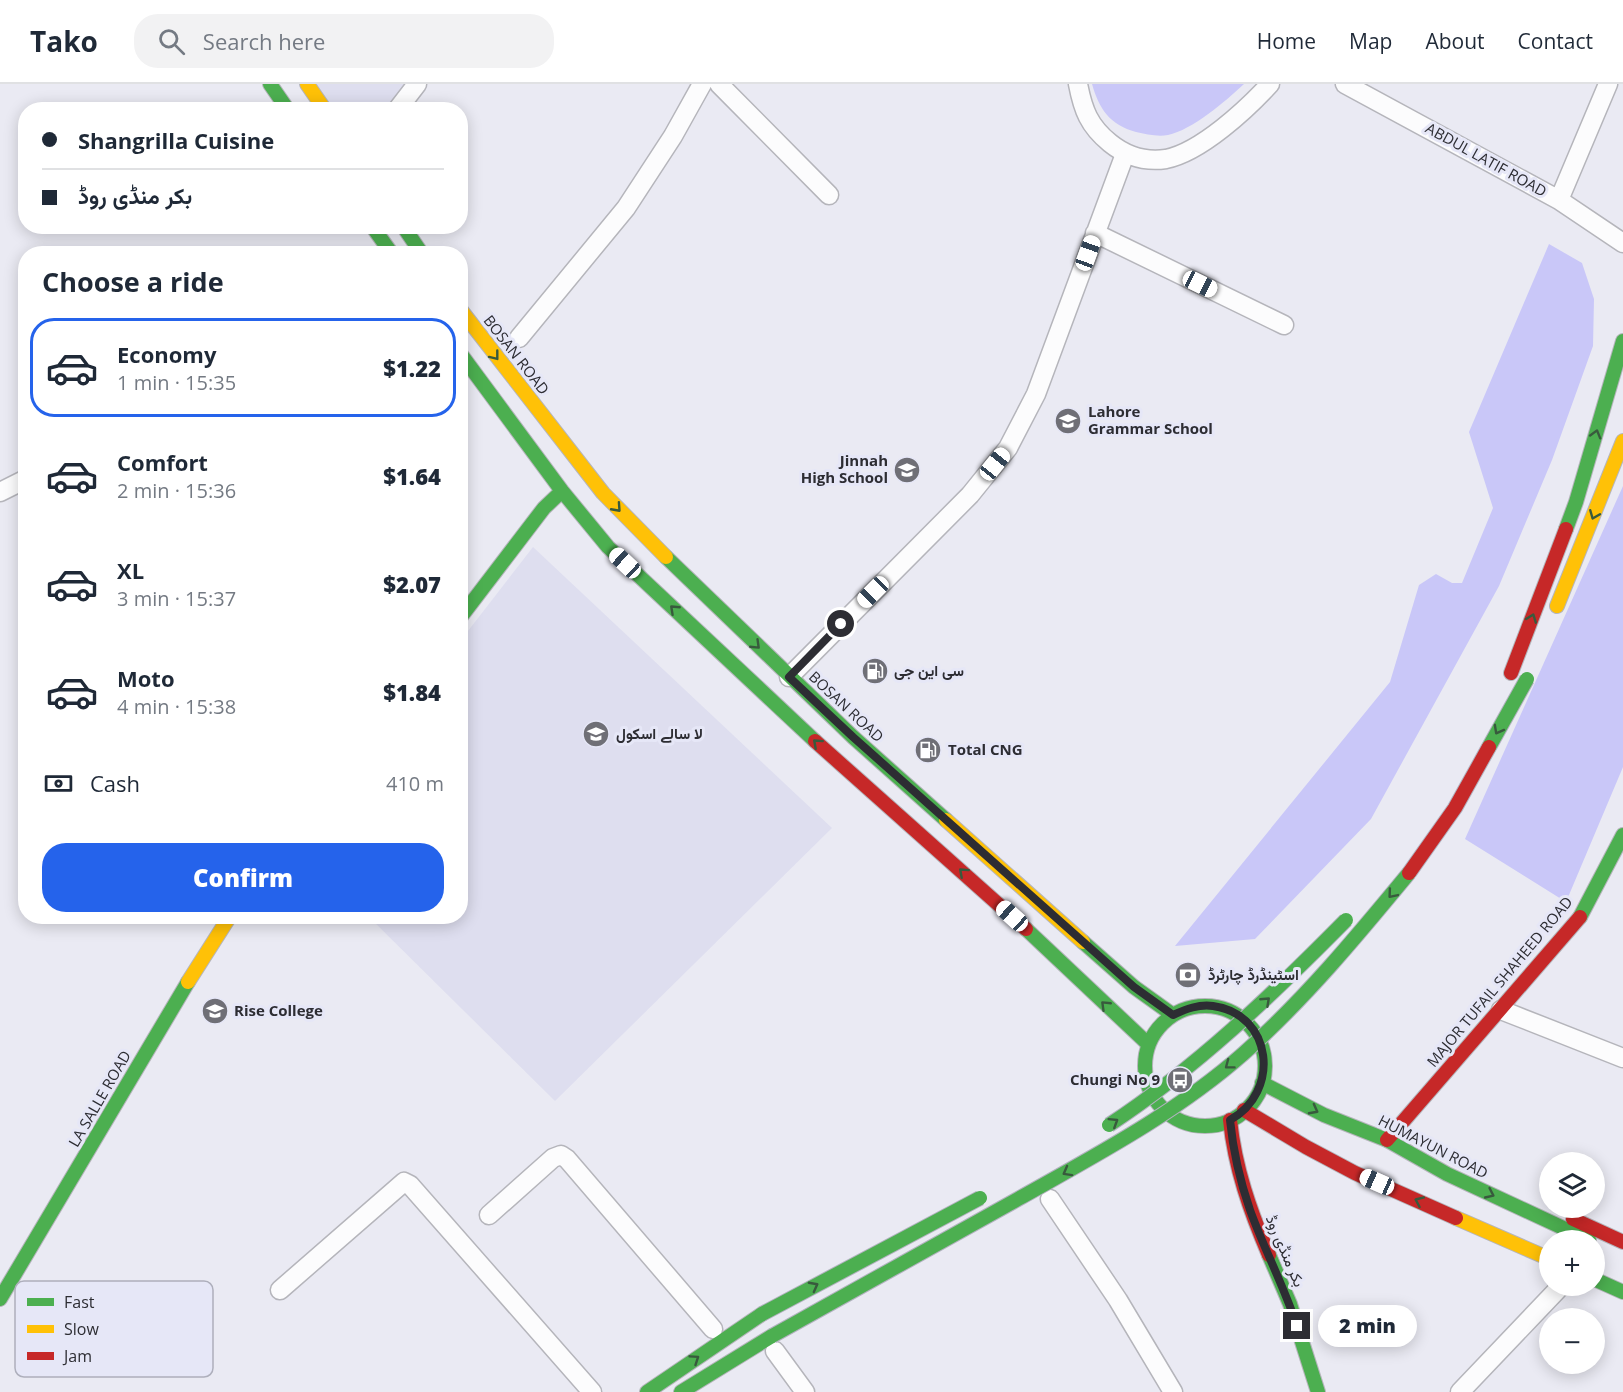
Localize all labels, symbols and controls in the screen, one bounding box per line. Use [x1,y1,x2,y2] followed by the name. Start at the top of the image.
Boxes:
[134,14,554,68] search box
[30,22,98,60] text: Tako
[155,25,188,58] icon: search
[203,26,325,56] text: Search here
[1257,27,1316,55] text: Home
[1349,27,1392,55] text: Map
[1425,27,1485,55] text: About
[1518,27,1593,55] text: Contact
[1422,118,1551,201] street label: ABDUL LATIF ROAD
[78,125,274,155] text: Shangrilla Cuisine
[78,180,192,210] text: بکر منڈی روڈ
[1073,233,1103,273] car
[42,263,224,300] text: Choose a ride
[1180,268,1220,300] car
[479,311,554,398] street label: BOSAN ROAD
[117,339,216,369] text: Economy
[45,341,99,395] icon: car
[488,349,499,360] one-way arrow
[383,353,441,383] text: $1.22
[117,369,236,396] text: 1 min · 15:35
[1088,401,1213,438] place label: Lahore Grammar School
[1053,406,1083,436] school or university icon: Lahore Grammar School
[1589,429,1601,440] one-way arrow
[977,444,1013,484] car
[117,447,208,477] text: Comfort
[45,449,99,503] icon: car
[801,450,888,487] place label: Jinnah High School
[892,455,922,485] school or university icon: Jinnah High School
[383,461,441,491] text: $1.64
[117,477,236,504] text: 2 min · 15:36
[610,502,621,512] one-way arrow
[1589,509,1601,520] one-way arrow
[606,544,644,582] car
[117,555,144,585] text: XL
[45,557,99,611] icon: car
[383,569,441,599] text: $2.07
[854,573,892,611] car
[117,585,236,612] text: 3 min · 15:37
[671,606,682,617] one-way arrow
[827,610,854,637] route start
[1525,613,1537,624] one-way arrow
[749,638,760,649] one-way arrow
[860,656,890,686] fuel station icon: سی این جی
[894,660,964,680] place label: سی این جی
[117,663,175,693] text: Moto
[45,665,99,719] icon: car
[805,666,888,746] street label: BOSAN ROAD
[383,677,441,707] text: $1.84
[117,693,236,720] text: 4 min · 15:38
[581,719,611,749] school or university icon: لا سالے اسکول
[616,723,703,743] place label: لا سالے اسکول
[1494,724,1505,734] one-way arrow
[913,735,943,765] fuel station icon: Total CNG
[813,739,824,750] one-way arrow
[948,739,1023,759] place label: Total CNG
[42,767,75,800] icon: cash
[90,768,140,798] text: Cash
[386,770,444,797] text: 410 m
[42,843,444,912] button: Confirm
[959,868,969,879] one-way arrow
[1389,887,1400,898] one-way arrow
[1422,892,1577,1071] street label: MAJOR TUFAIL SHAHEED ROAD
[993,897,1031,935] car
[1173,960,1203,990] bank icon: اسٹینڈرڈ چارٹرڈ
[1208,964,1299,985] place label: اسٹینڈرڈ چارٹرڈ
[200,996,230,1026] school or university icon: Rise College
[1259,997,1270,1008] one-way arrow
[234,1000,323,1020] place label: Rise College
[1102,1001,1112,1012] one-way arrow
[63,1047,135,1150] street label: LA SALLE ROAD
[1225,1057,1236,1068] one-way arrow
[1165,1065,1195,1095] bus stop icon: Chungi No 9
[1070,1069,1160,1089] place label: Chungi No 9
[1307,1103,1318,1114] one-way arrow
[1375,1110,1492,1182] street label: HUMAYUN ROAD
[1107,1118,1118,1129] one-way arrow
[1539,1152,1605,1374] map controls
[1539,1152,1605,1218] button: layers
[1062,1165,1073,1176] one-way arrow
[1357,1166,1397,1198] car
[1483,1186,1494,1198] one-way arrow
[1415,1197,1426,1209] one-way arrow
[1261,1212,1310,1290] street label: بکر منڈی روڈ
[1539,1230,1605,1296] button: +
[15,1281,213,1377] legend
[808,1282,818,1293] one-way arrow
[64,1291,95,1313] text: Fast
[1318,1305,1417,1347] callout: 2 min
[1539,1308,1605,1374] button: −
[1283,1312,1310,1339] route end
[1339,1312,1396,1339] text: 2 min
[64,1318,99,1340] text: Slow
[62,1345,92,1367] text: Jam
[688,1355,699,1366] one-way arrow

